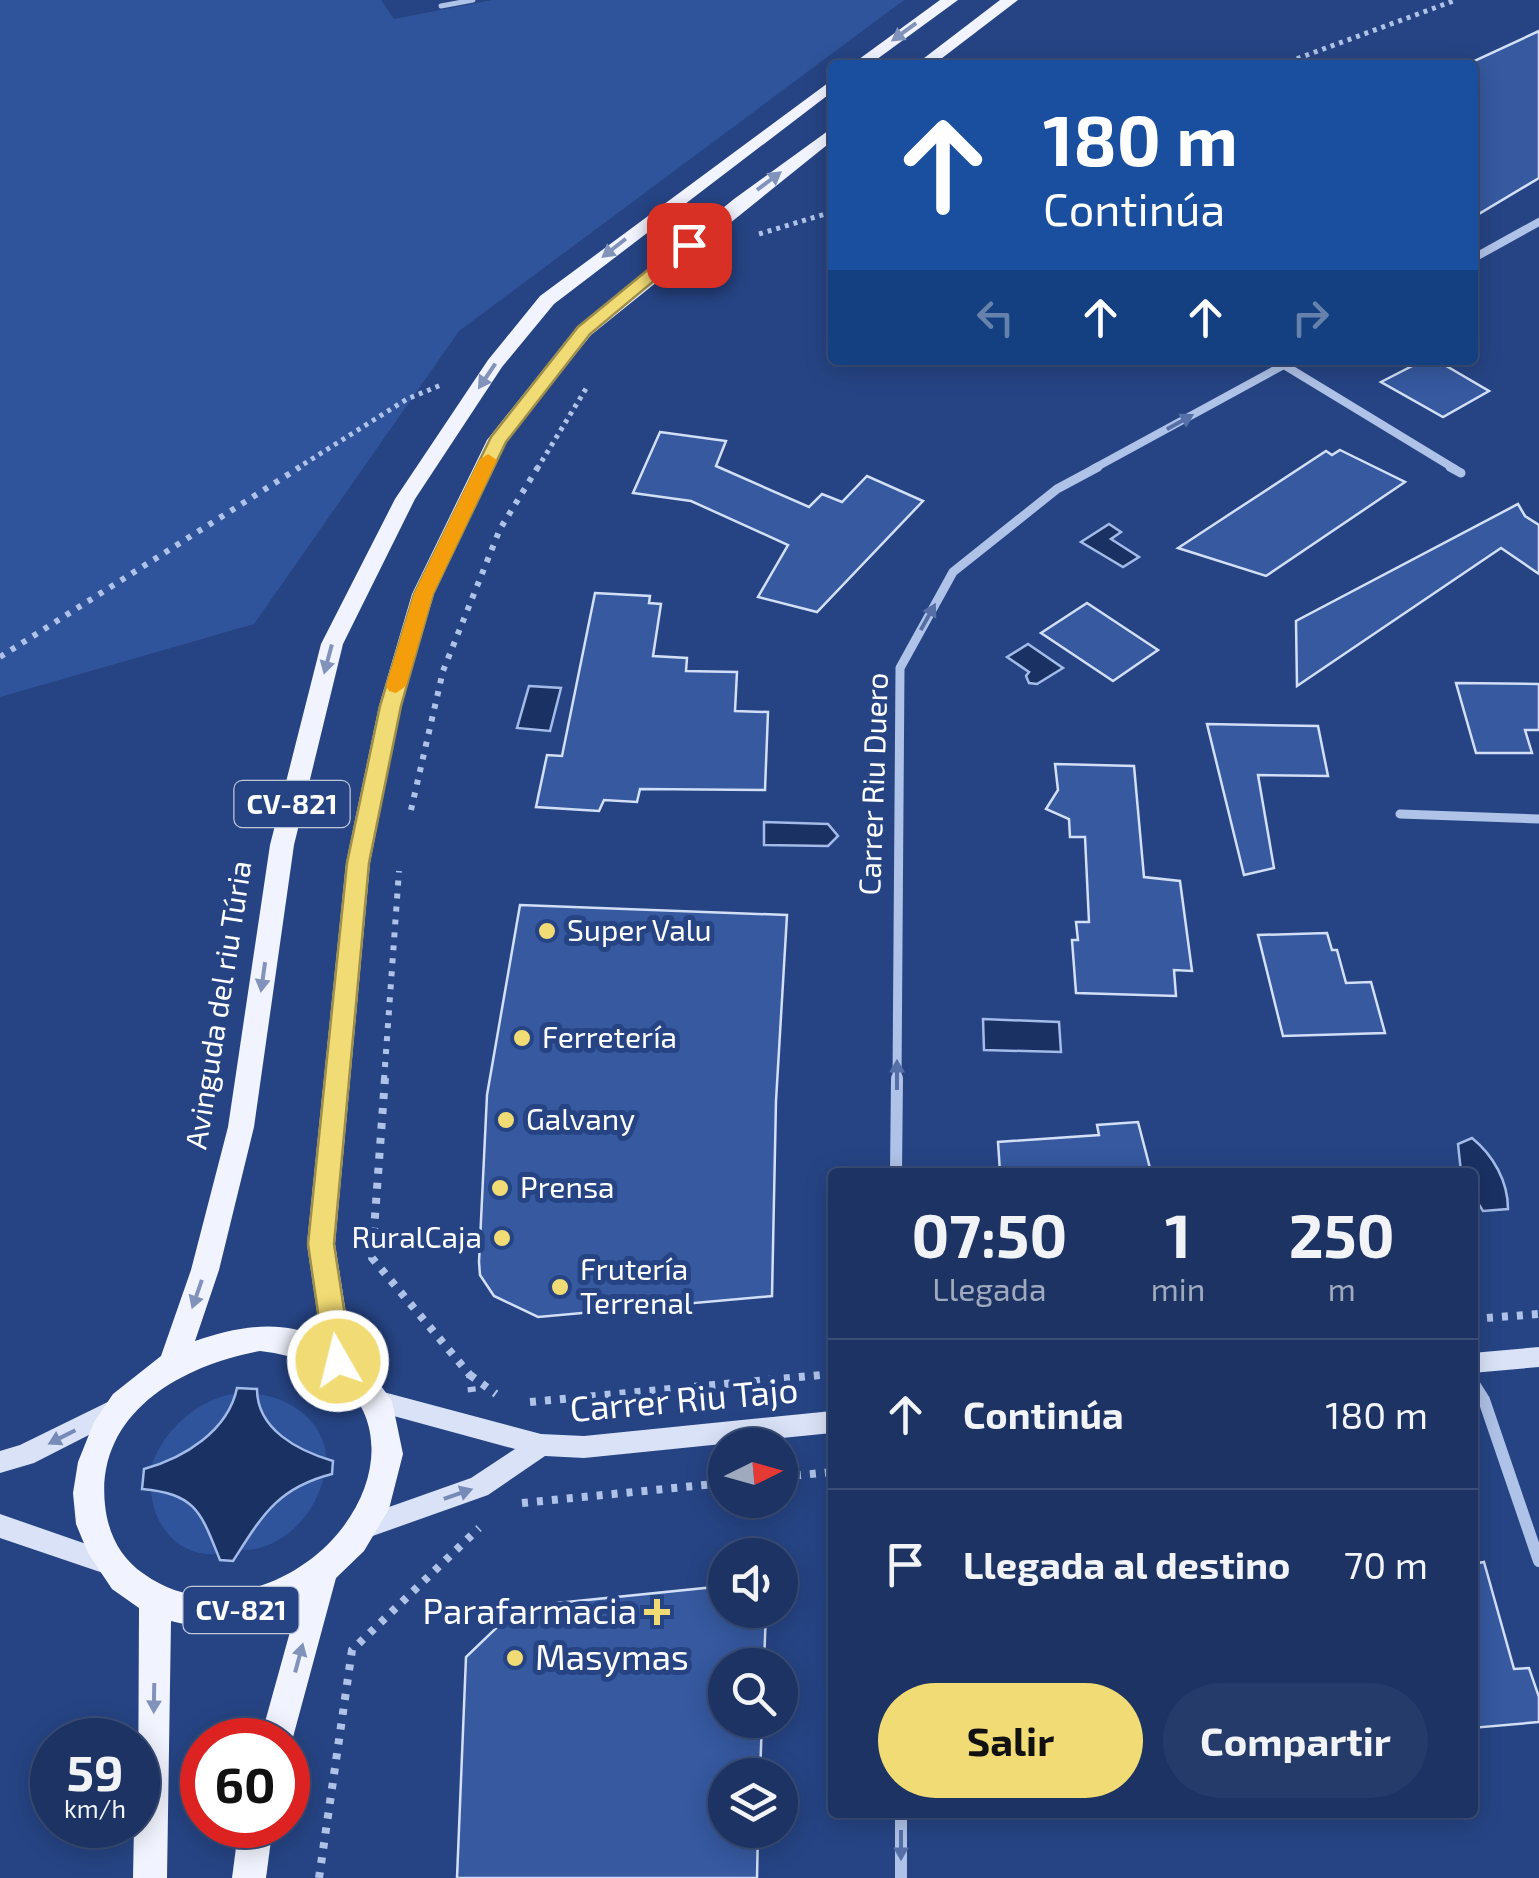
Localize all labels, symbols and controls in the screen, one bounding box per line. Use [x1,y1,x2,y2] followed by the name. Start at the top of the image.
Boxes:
[891,22,917,41] one-way arrow
[1043,96,1238,180] text: 180 m
[878,100,1008,230] icon: ahead
[756,172,782,192] one-way arrow
[1043,181,1225,235] text: Continúa
[647,203,732,288] pin
[662,218,717,273] icon: arrive
[602,237,627,258] one-way arrow
[968,290,1023,345] icon: left
[1073,290,1128,345] icon: ahead
[1178,290,1233,345] icon: ahead
[1283,290,1338,345] icon: right
[478,363,496,390] one-way arrow
[1166,414,1194,431] one-way arrow
[919,603,936,632] one-way arrow
[320,644,336,675] one-way arrow
[850,672,894,896] street label: Carrer Riu Duero
[234,781,350,827] road number: CV-821
[176,858,258,1151] street label: Avinguda del riu Túria
[567,911,712,947] place label: Super Valu
[536,920,558,942] marker: Super Valu
[255,961,270,993] one-way arrow
[542,1018,677,1054] place label: Ferretería
[511,1027,533,1049] marker: Ferretería
[889,1059,905,1091] one-way arrow
[526,1100,635,1136] place label: Galvany
[495,1109,517,1131] marker: Galvany
[520,1168,615,1204] place label: Prensa
[489,1177,511,1199] marker: Prensa
[911,1198,1067,1270] text: 07:50
[1165,1198,1191,1270] text: 1
[1289,1198,1395,1270] text: 250
[351,1218,482,1254] place label: RuralCaja
[491,1227,513,1249] marker: RuralCaja
[580,1250,693,1320] place label: Frutería Terrenal
[932,1269,1047,1307] text: Llegada
[1151,1269,1205,1307] text: min
[1328,1269,1356,1307] text: m
[549,1276,571,1298] marker: Frutería Terrenal
[188,1280,203,1310] one-way arrow
[286,1309,390,1413] position arrow
[568,1367,800,1429] street label: Carrer Riu Tajo
[878,1387,933,1442] icon: ahead
[963,1391,1124,1437] text: Continúa
[1325,1391,1428,1437] text: 180 m
[47,1428,76,1445] one-way arrow
[708,1428,798,1518] north arrow
[708,1428,798,1848] map controls
[444,1486,474,1501] one-way arrow
[878,1537,933,1592] icon: arrive
[708,1538,798,1628] button: sound
[963,1541,1291,1587] text: Llegada al destino
[1344,1541,1428,1587] text: 70 m
[184,1587,298,1633] road number: CV-821
[423,1589,637,1631] place label: Parafarmacia
[646,1601,668,1623] marker: Parafarmacia
[535,1635,689,1677] place label: Masymas
[292,1642,308,1673] one-way arrow
[504,1647,526,1669] marker: Masymas
[708,1648,798,1738] button: search
[146,1683,162,1715] one-way arrow
[878,1683,1143,1798] button: Salir
[1163,1683,1428,1798] button: Compartir
[180,1718,310,1848] speed limit sign: 60
[66,1741,124,1801] text: 59
[708,1758,798,1848] button: layers
[64,1793,126,1823] text: km/h
[893,1830,909,1862] one-way arrow

